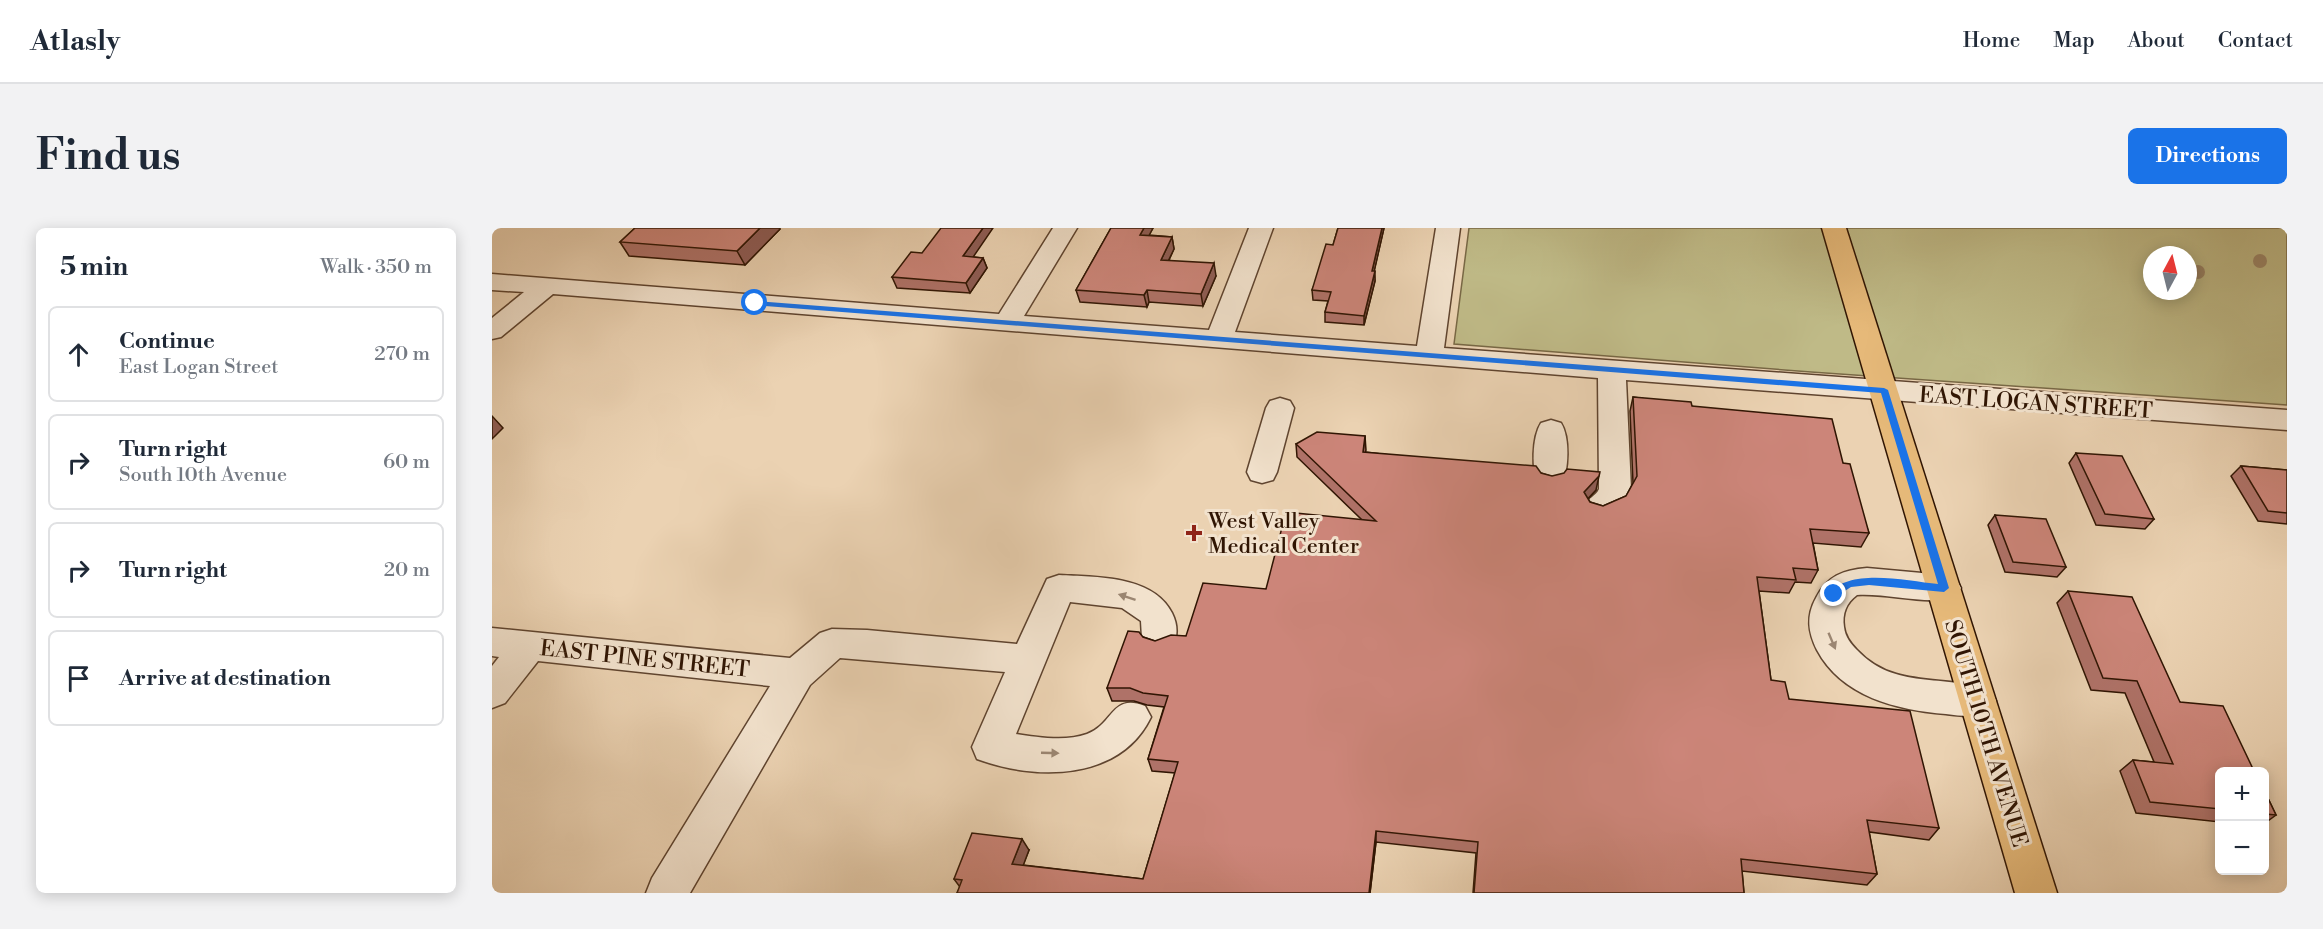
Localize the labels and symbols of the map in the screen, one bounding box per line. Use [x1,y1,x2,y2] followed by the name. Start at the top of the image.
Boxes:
[2143,246,2197,300] north arrow
[741,289,767,315] route start
[1918,382,2154,425] street label: EAST LOGAN STREET
[1207,508,1359,560] place label: West Valley Medical Center
[1185,524,1203,542] marker: West Valley Medical Center
[1820,580,1846,606] route end
[1118,591,1136,601] one-way arrow
[1938,617,2033,850] street label: SOUTH 10TH AVENUE
[1827,633,1836,650] one-way arrow
[539,635,751,684] street label: EAST PINE STREET
[1040,749,1059,758] one-way arrow

